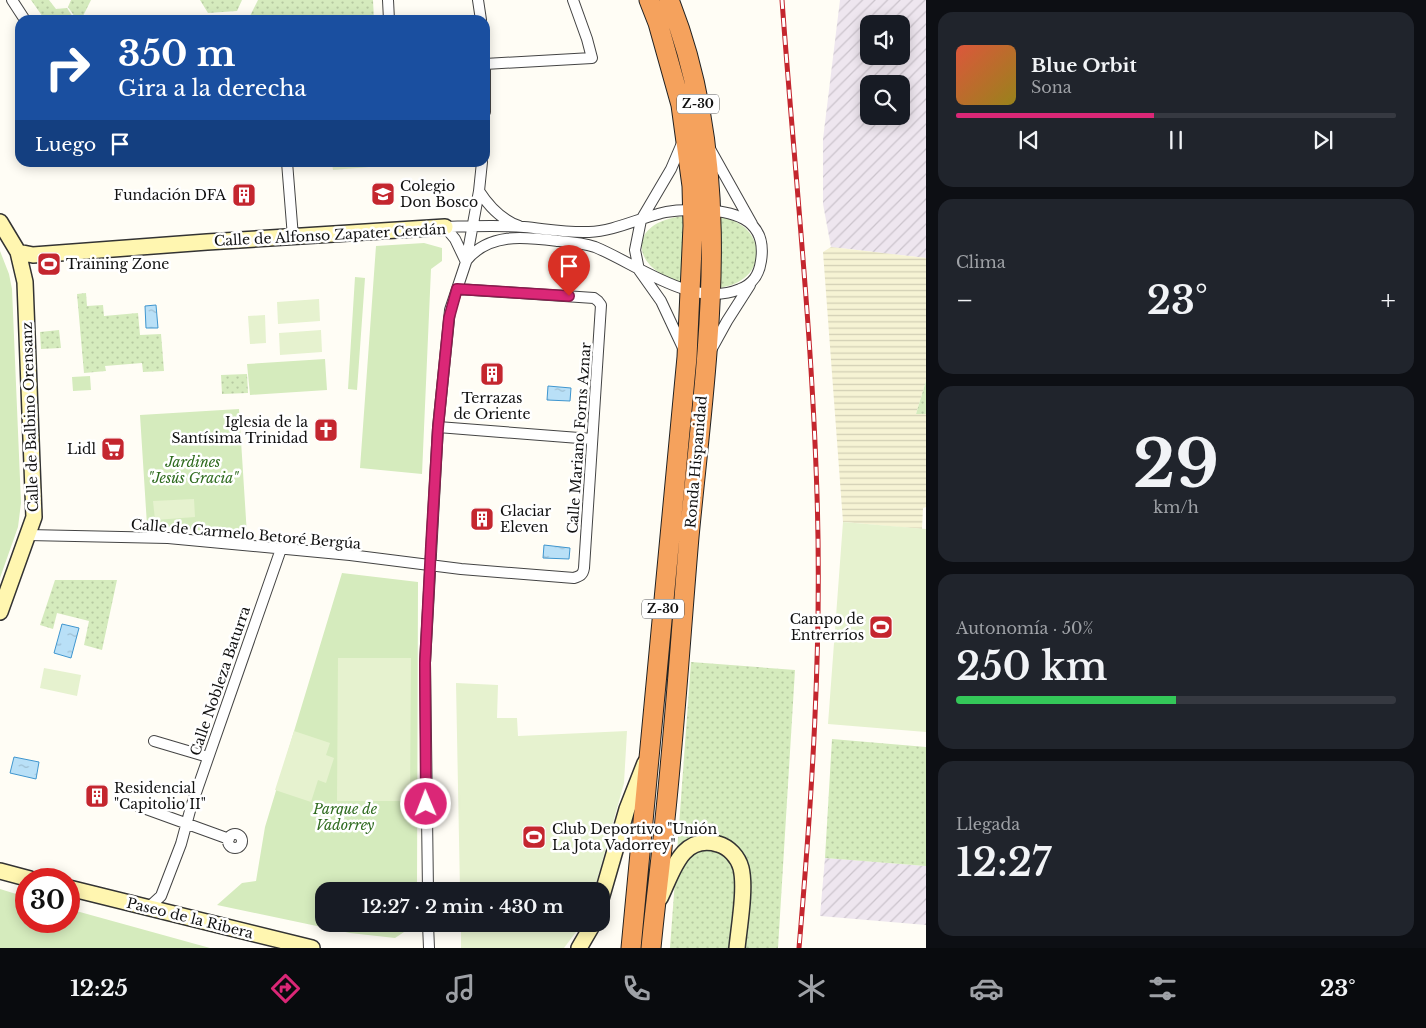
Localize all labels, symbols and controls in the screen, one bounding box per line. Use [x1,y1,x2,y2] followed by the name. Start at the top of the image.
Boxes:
[860,15,910,125] map controls
[860,15,910,65] button: sound
[118,32,236,75] text: 350 m
[35,35,100,100] icon: right
[1031,54,1137,77] text: Blue Orbit
[118,75,307,102] text: Gira a la derecha
[860,75,910,125] button: search
[1031,77,1072,97] text: Sona
[677,95,719,114] road number: Z-30
[1015,126,1043,154] icon: previous
[1162,126,1190,154] icon: pause
[1309,126,1337,154] icon: next
[106,130,134,158] icon: arrive
[35,133,96,156] text: Luego
[400,177,478,211] place label: Colegio Don Bosco
[370,181,396,207] school or university icon: Colegio Don Bosco
[231,182,257,208] building icon: Fundación DFA
[114,186,226,204] place label: Fundación DFA
[213,220,447,250] street label: Calle de Alfonso Zapater Cerdán
[548,245,590,296] pin
[36,251,62,277] sports icon: Training Zone
[555,252,583,280] icon: arrive
[956,252,1006,272] text: Clima
[66,255,169,273] place label: Training Zone
[1147,277,1208,324] text: 23°
[956,283,974,318] text: −
[1381,283,1396,318] text: +
[18,321,42,512] street label: Calle de Balbino Orensanz
[563,341,595,534] street label: Calle Mariano Forns Aznar
[479,361,505,387] building icon: Terrazas de Oriente
[453,389,531,423] place label: Terrazas de Oriente
[681,394,711,529] street label: Ronda Hispanidad
[171,413,309,447] place label: Iglesia de la Santísima Trinidad
[313,417,339,443] church icon: Iglesia de la Santísima Trinidad
[1133,424,1219,505] text: 29
[100,436,126,462] supermarket icon: Lidl
[67,440,96,458] place label: Lidl
[148,453,239,487] park label: Jardines "Jesús Gracia"
[1153,497,1199,517] text: km/h
[500,502,552,536] place label: Glaciar Eleven
[469,506,495,532] building icon: Glaciar Eleven
[130,515,362,553] street label: Calle de Carmelo Betoré Bergúa
[642,600,684,618] road number: Z-30
[186,604,254,758] street label: Calle Nobleza Baturra
[790,610,864,644] place label: Campo de Entrerríos
[868,614,894,640] sports icon: Campo de Entrerríos
[956,618,1093,638] text: Autonomía · 50%
[956,643,1107,690] text: 250 km
[399,777,451,829] position arrow
[114,779,206,813] place label: Residencial "Capitolio II"
[84,783,110,809] building icon: Residencial "Capitolio II"
[312,800,378,834] park label: Parque de Vadorrey
[956,814,1020,834] text: Llegada
[552,820,717,854] place label: Club Deportivo "Unión La Jota Vadorrey"
[521,824,547,850] sports icon: Club Deportivo "Unión La Jota Vadorrey"
[956,839,1052,886] text: 12:27
[15,868,80,933] speed limit sign: 30
[125,894,255,942] street label: Paseo de la Ribera
[362,895,563,918] text: 12:27 · 2 min · 430 m
[268,971,303,1006] icon: directions
[443,971,478,1006] icon: music
[619,971,654,1006] icon: phone
[794,971,829,1006] icon: climate
[969,971,1004,1006] icon: car
[1145,971,1180,1006] icon: filters
[70,975,128,1002] text: 12:25
[1320,975,1356,1002] text: 23°

